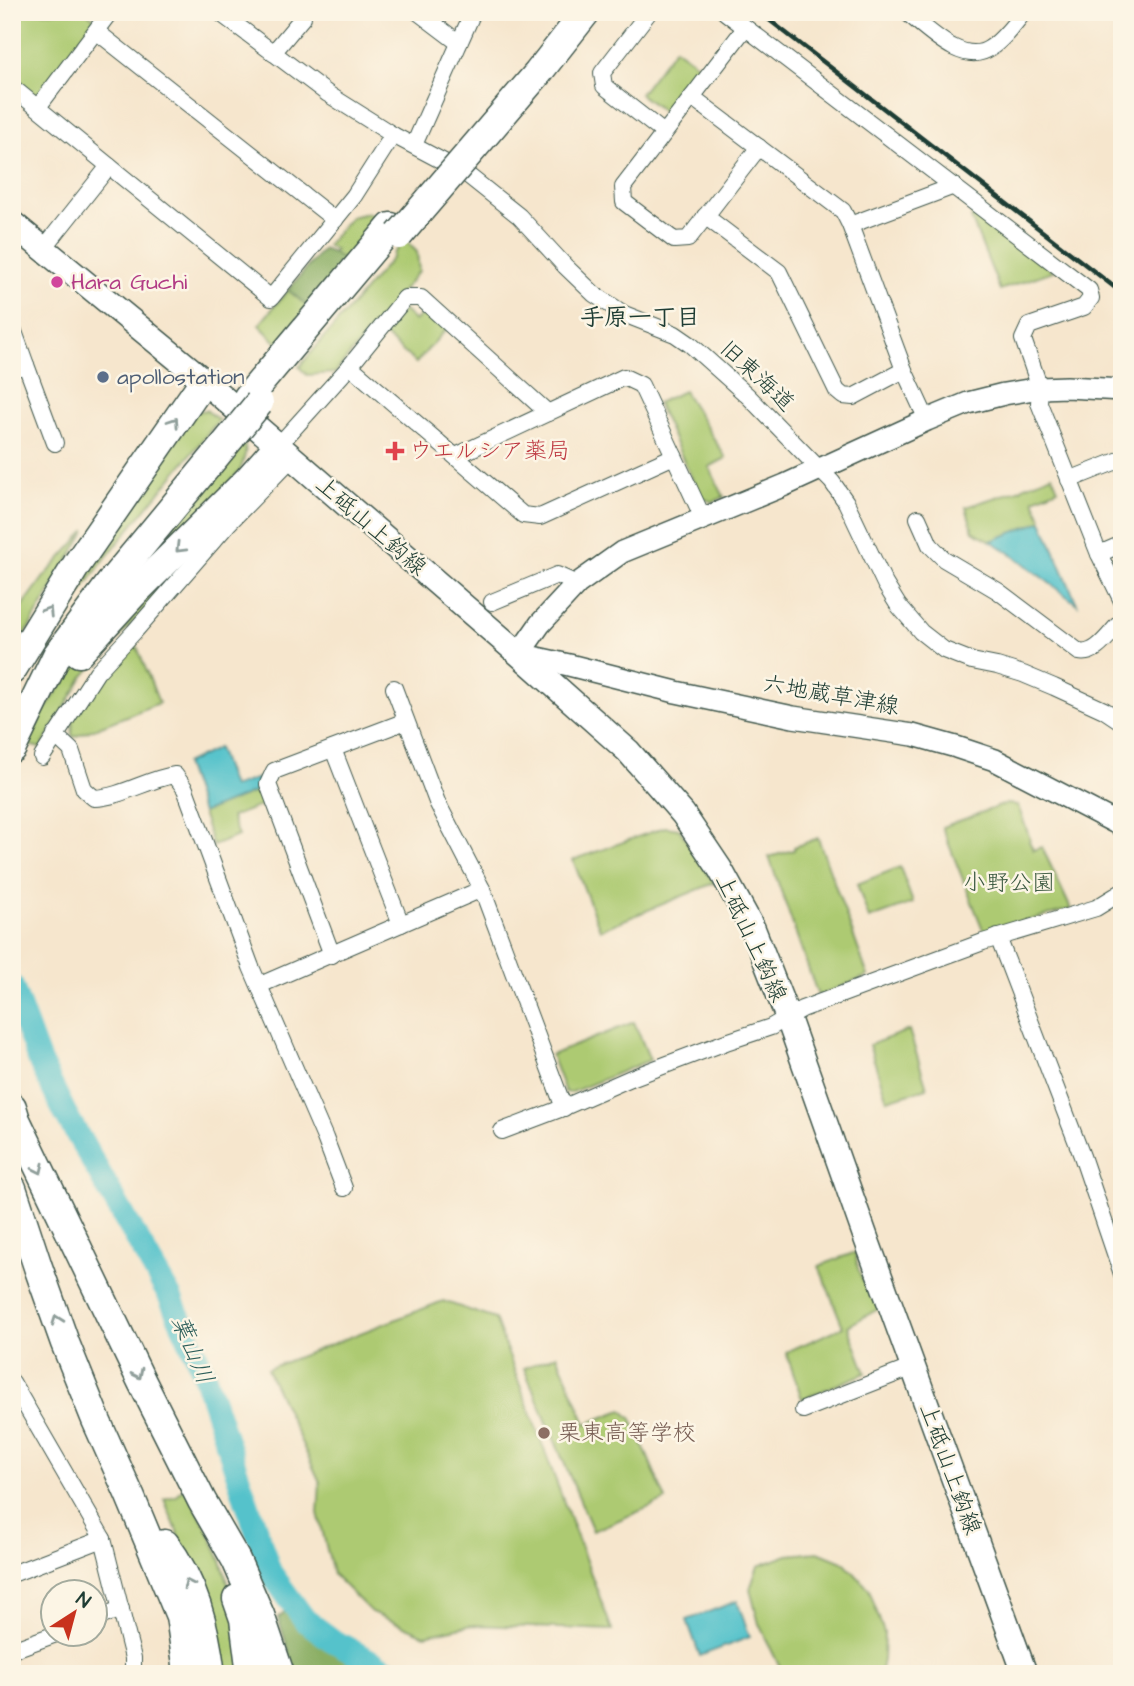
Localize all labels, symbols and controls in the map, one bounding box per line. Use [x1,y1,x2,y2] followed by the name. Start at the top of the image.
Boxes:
[71,266,188,298] place label: Hara Guchi
[49,274,65,290] marker: Hara Guchi
[580,301,700,335] district label: 手原一丁目
[712,333,802,419] street label: 旧東海道
[117,361,244,393] place label: apollostation
[95,369,111,385] marker: apollostation
[166,417,179,430] one-way arrow
[409,435,570,467] place label: ウエルシア薬局
[387,443,403,459] marker: ウエルシア薬局
[308,469,434,583] street label: 上砥山上鈎線
[175,540,188,553] one-way arrow
[39,606,52,619] one-way arrow
[760,667,902,723] street label: 六地蔵草津線
[963,867,1055,899] park label: 小野公園
[707,869,795,1007] street label: 上砥山上鈎線
[31,1162,45,1174] one-way arrow
[162,1310,222,1390] water label: 葉山川
[51,1315,65,1327] one-way arrow
[130,1367,144,1379] one-way arrow
[911,1399,989,1539] street label: 上砥山上鈎線
[558,1417,696,1449] place label: 栗東高等学校
[536,1425,552,1441] marker: 栗東高等学校
[38,1578,108,1648] north arrow
[183,1579,197,1591] one-way arrow
[70,1586,96,1615] text: N

